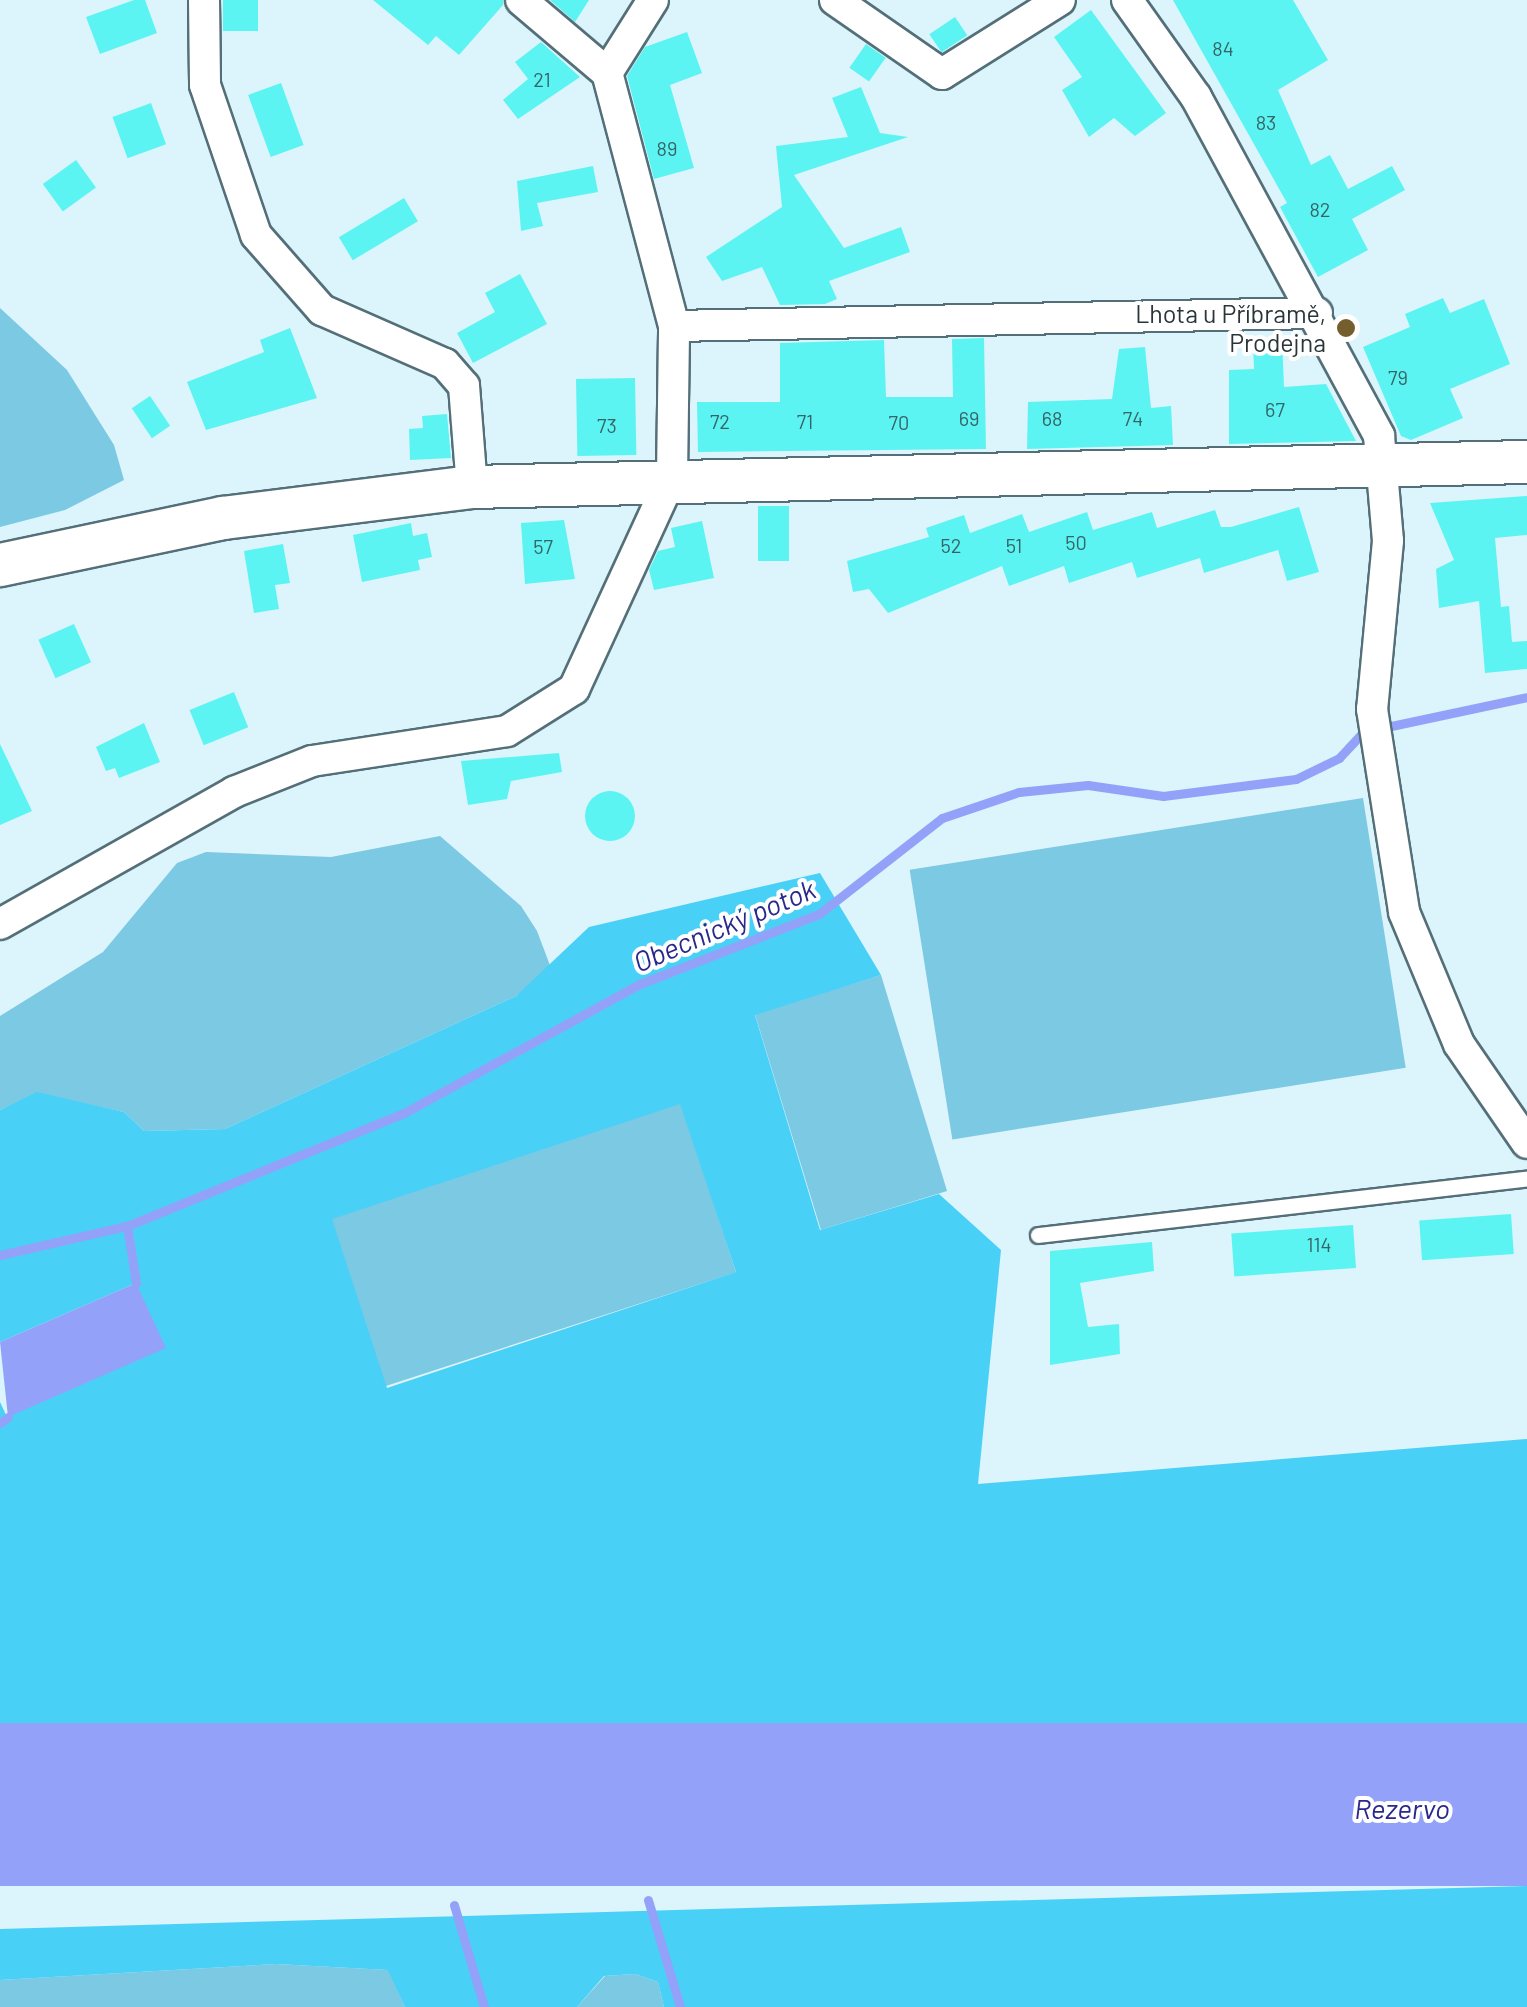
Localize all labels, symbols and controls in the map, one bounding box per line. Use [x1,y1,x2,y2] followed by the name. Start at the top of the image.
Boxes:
[1212,36,1234,60] house number: 84
[533,67,551,91] house number: 21
[1256,110,1276,134] house number: 83
[657,136,677,160] house number: 89
[1309,197,1331,221] house number: 82
[1135,299,1326,358] place label: Lhota u Příbramě, Prodejna
[1335,317,1357,339] marker: Lhota u Příbramě, Prodejna
[1388,365,1408,389] house number: 79
[1265,397,1285,421] house number: 67
[959,406,979,430] house number: 69
[1042,406,1062,430] house number: 68
[1123,406,1143,430] house number: 74
[710,409,730,433] house number: 72
[797,409,813,433] house number: 71
[889,410,909,434] house number: 70
[597,413,617,437] house number: 73
[1065,530,1087,554] house number: 50
[941,533,961,557] house number: 52
[1006,533,1022,557] house number: 51
[533,534,553,558] house number: 57
[628,872,820,978] water label: Obecnický potok
[1306,1232,1332,1256] house number: 114
[1354,1791,1450,1825] water label: Rezervo

